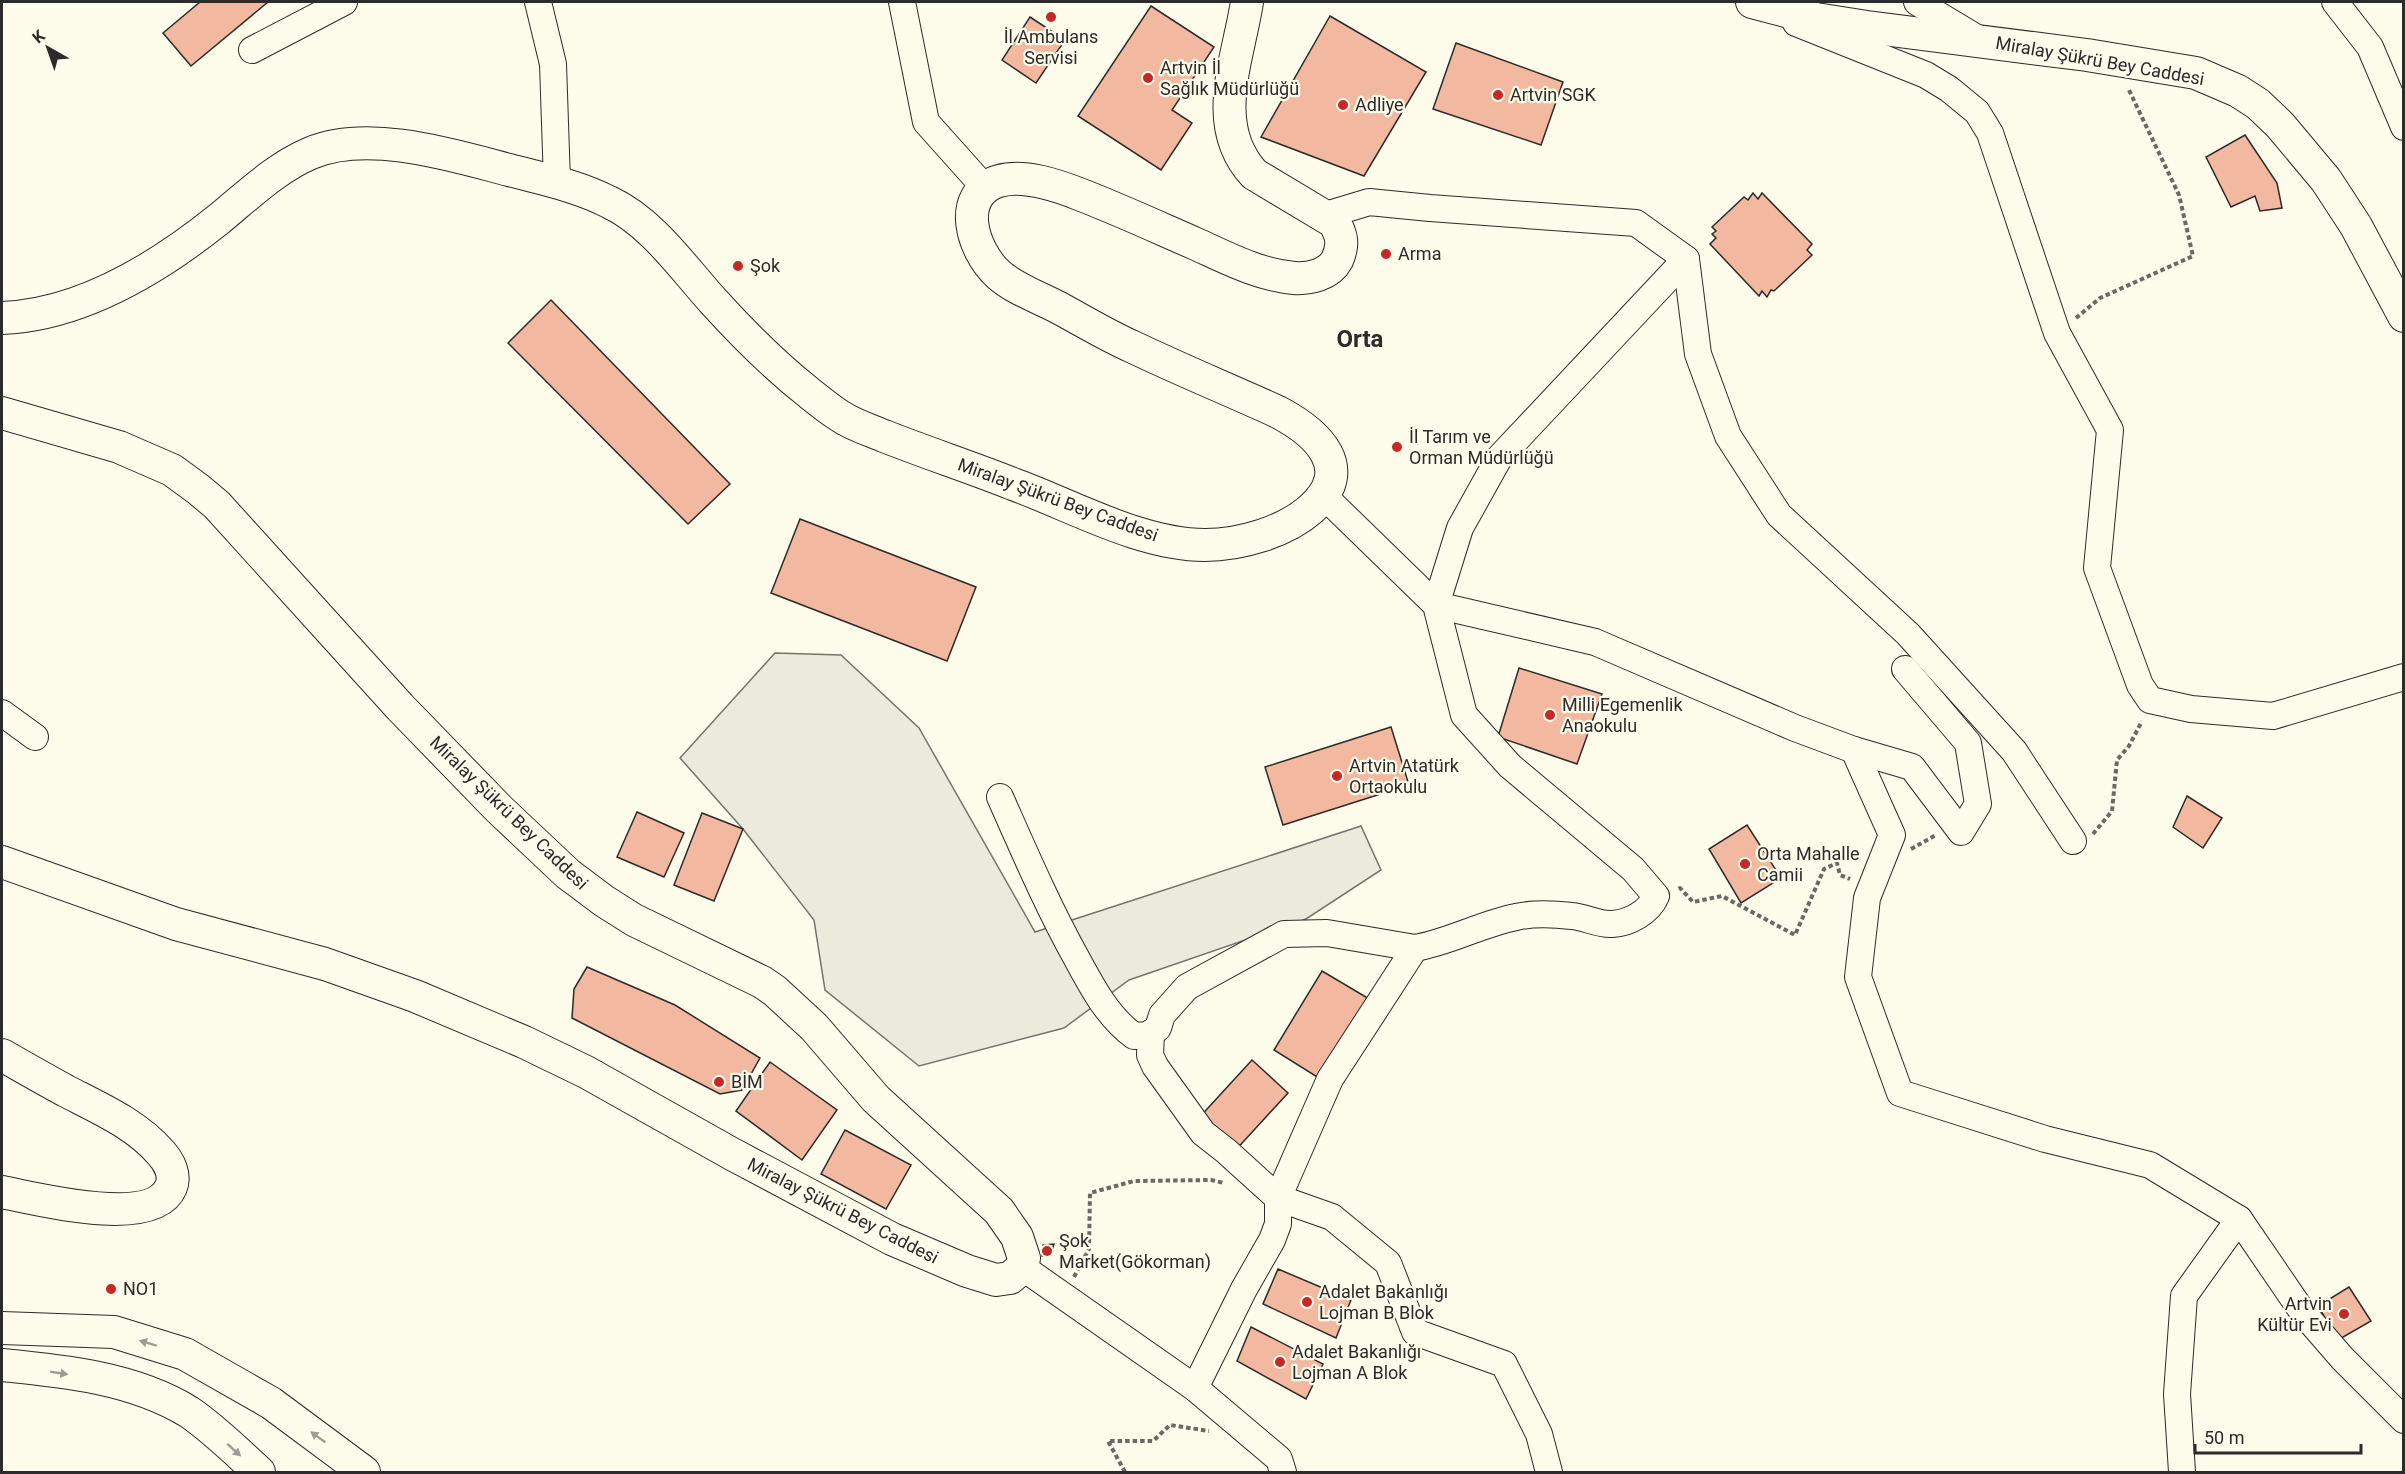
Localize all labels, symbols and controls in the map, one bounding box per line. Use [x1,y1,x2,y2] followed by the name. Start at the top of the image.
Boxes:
[1044,10,1058,24] marker: İl Ambulans Servisi
[18,18,78,78] north arrow
[29,26,49,47] text: K
[1004,26,1098,68] place label: İl Ambulans Servisi
[1994,32,2206,89] street label: Miralay Şükrü Bey Caddesi
[1160,57,1299,99] place label: Artvin İl Sağlık Müdürlüğü
[1141,71,1155,85] marker: Artvin İl Sağlık Müdürlüğü
[1510,84,1597,105] place label: Artvin SGK
[1491,88,1505,102] marker: Artvin SGK
[1355,94,1404,115] place label: Adliye
[1336,98,1350,112] marker: Adliye
[1398,243,1441,264] place label: Arma
[1379,247,1393,261] marker: Arma
[750,255,781,276] place label: Şok
[731,259,745,273] marker: Şok
[1337,325,1384,353] district label: Orta
[1409,426,1554,468] place label: İl Tarım ve Orman Müdürlüğü
[1390,440,1404,454] marker: İl Tarım ve Orman Müdürlüğü
[955,453,1161,546] street label: Miralay Şükrü Bey Caddesi
[1562,694,1683,736] place label: Milli Egemenlik Anaokulu
[1543,708,1557,722] marker: Milli Egemenlik Anaokulu
[426,732,593,894] street label: Miralay Şükrü Bey Caddesi
[1349,755,1460,797] place label: Artvin Atatürk Ortaokulu
[1330,769,1344,783] marker: Artvin Atatürk Ortaokulu
[1757,843,1860,885] place label: Orta Mahalle Camii
[1738,857,1752,871] marker: Orta Mahalle Camii
[731,1071,763,1092] place label: BİM
[712,1075,726,1089] marker: BİM
[744,1153,942,1268] street label: Miralay Şükrü Bey Caddesi
[1059,1230,1211,1273] place label: Şok Market(Gökorman)
[1040,1244,1054,1258] marker: Şok Market(Gökorman)
[123,1278,158,1299] place label: NO1
[1319,1281,1448,1323] place label: Adalet Bakanlığı Lojman B Blok
[104,1282,118,1296] marker: NO1
[2257,1293,2332,1335] place label: Artvin Kültür Evi
[1300,1295,1314,1309] marker: Adalet Bakanlığı Lojman B Blok
[2337,1307,2351,1321] marker: Artvin Kültür Evi
[139,1338,157,1347] one-way arrow
[1292,1341,1421,1383] place label: Adalet Bakanlığı Lojman A Blok
[1273,1355,1287,1369] marker: Adalet Bakanlığı Lojman A Blok
[50,1368,69,1377] one-way arrow
[2195,1417,2362,1455] scale bar
[2204,1427,2244,1448] text: 50 m
[310,1431,325,1443] one-way arrow
[226,1443,241,1456] one-way arrow

